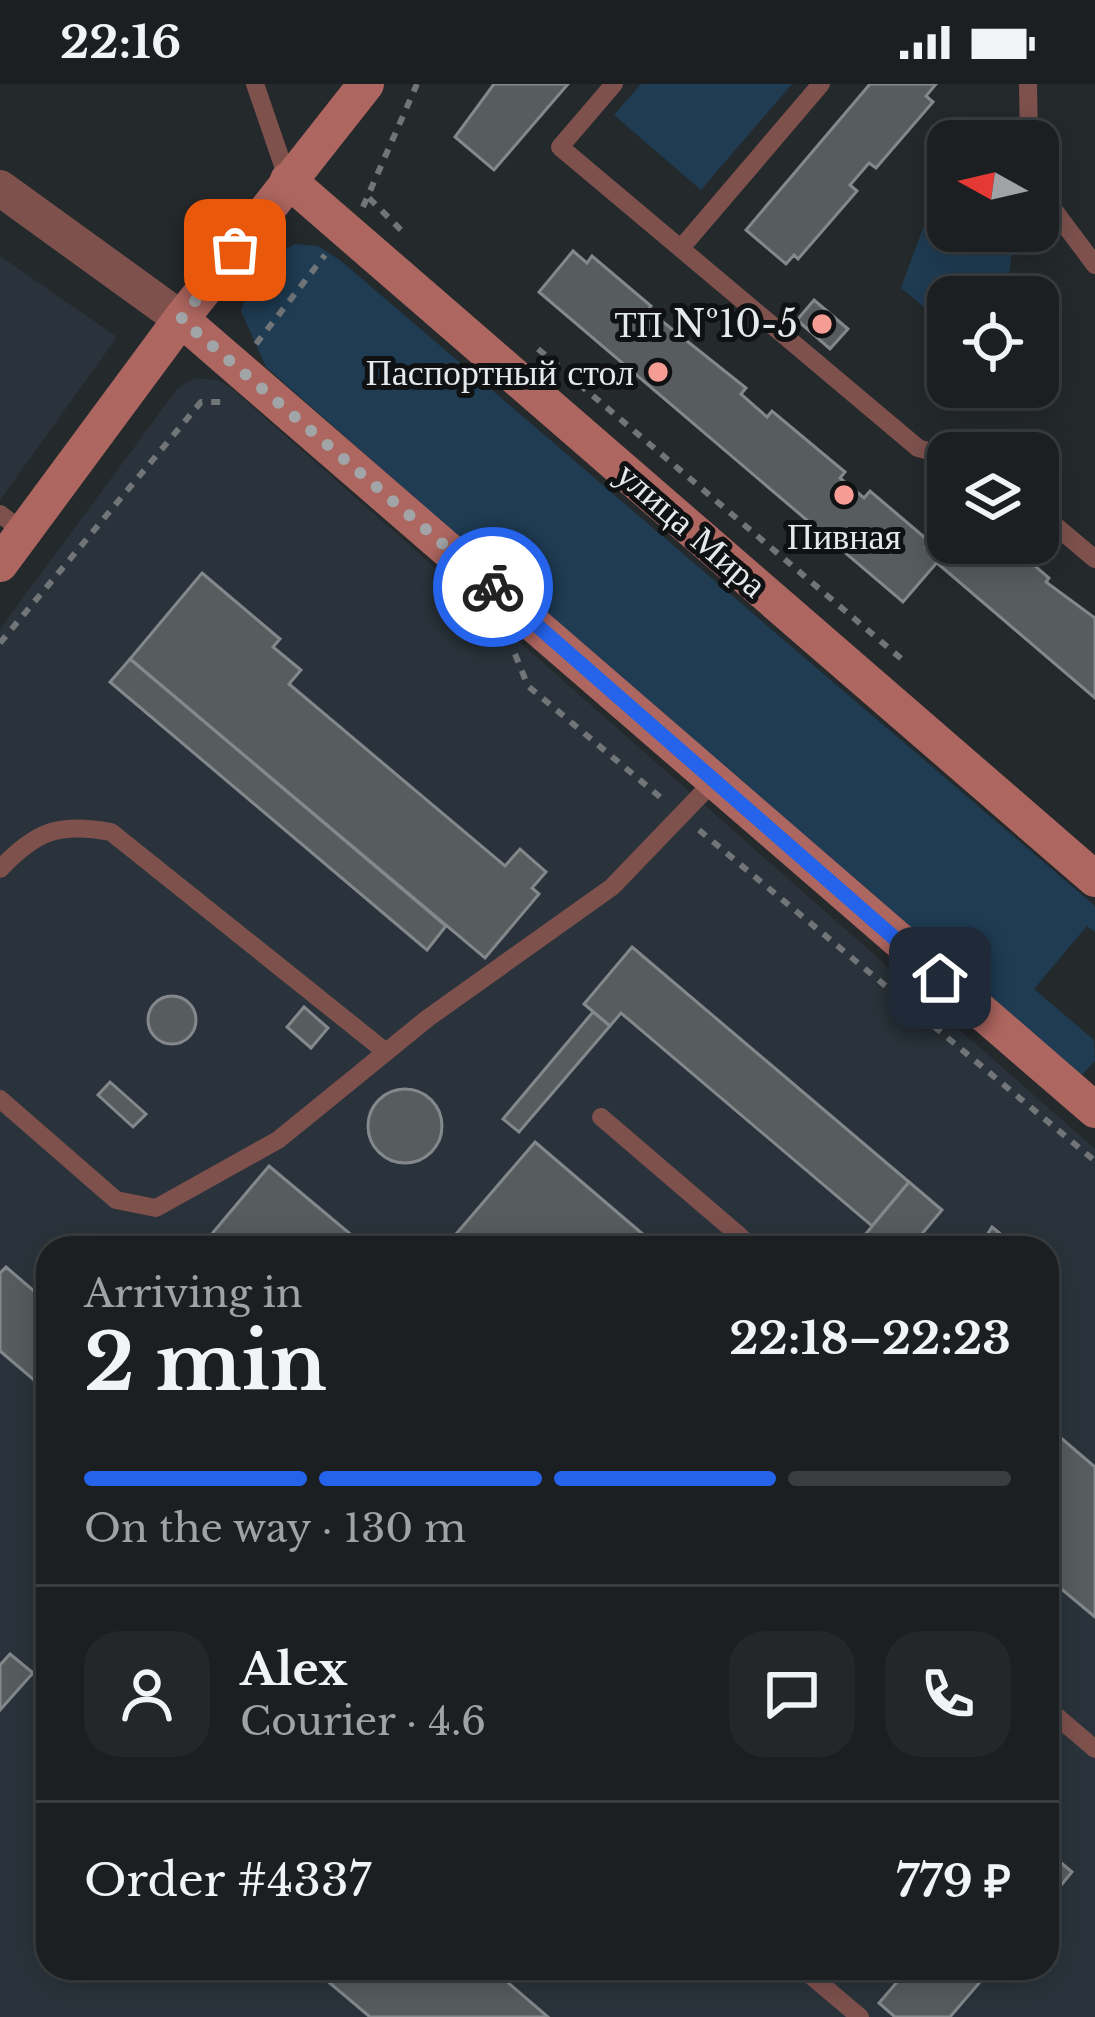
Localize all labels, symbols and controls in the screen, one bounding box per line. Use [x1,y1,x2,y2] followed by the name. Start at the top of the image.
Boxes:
[60,14,181,70] text: 22:16
[927,120,1059,252] north arrow
[927,120,1059,564] map controls
[184,199,286,301] pin
[202,217,268,283] icon: bag
[927,276,1059,408] button: locate
[615,302,798,347] place label: ТП №10-5
[809,311,835,337] marker: ТП №10-5
[366,350,634,395] place label: Паспортный стол
[645,359,671,385] marker: Паспортный стол
[927,432,1059,564] button: layers
[607,452,776,607] street label: улица Мира
[831,482,857,508] marker: Пивная
[787,514,901,559] place label: Пивная
[433,527,553,647] courier
[460,554,526,620] icon: bike
[889,927,991,1029] pin
[907,945,973,1011] icon: home
[84,1269,303,1318] text: Arriving in
[729,1310,1011,1366] text: 22:18–22:23
[84,1314,327,1411] text: 2 min
[84,1504,466,1553] text: On the way · 130 m
[84,1631,210,1757] button: person
[729,1631,855,1757] button: chat
[885,1631,1011,1757] button: phone
[240,1641,347,1697] text: Alex
[240,1697,486,1746] text: Courier · 4.6
[84,1852,371,1908] text: Order #4337
[896,1853,1011,1909] text: 779 ₽

